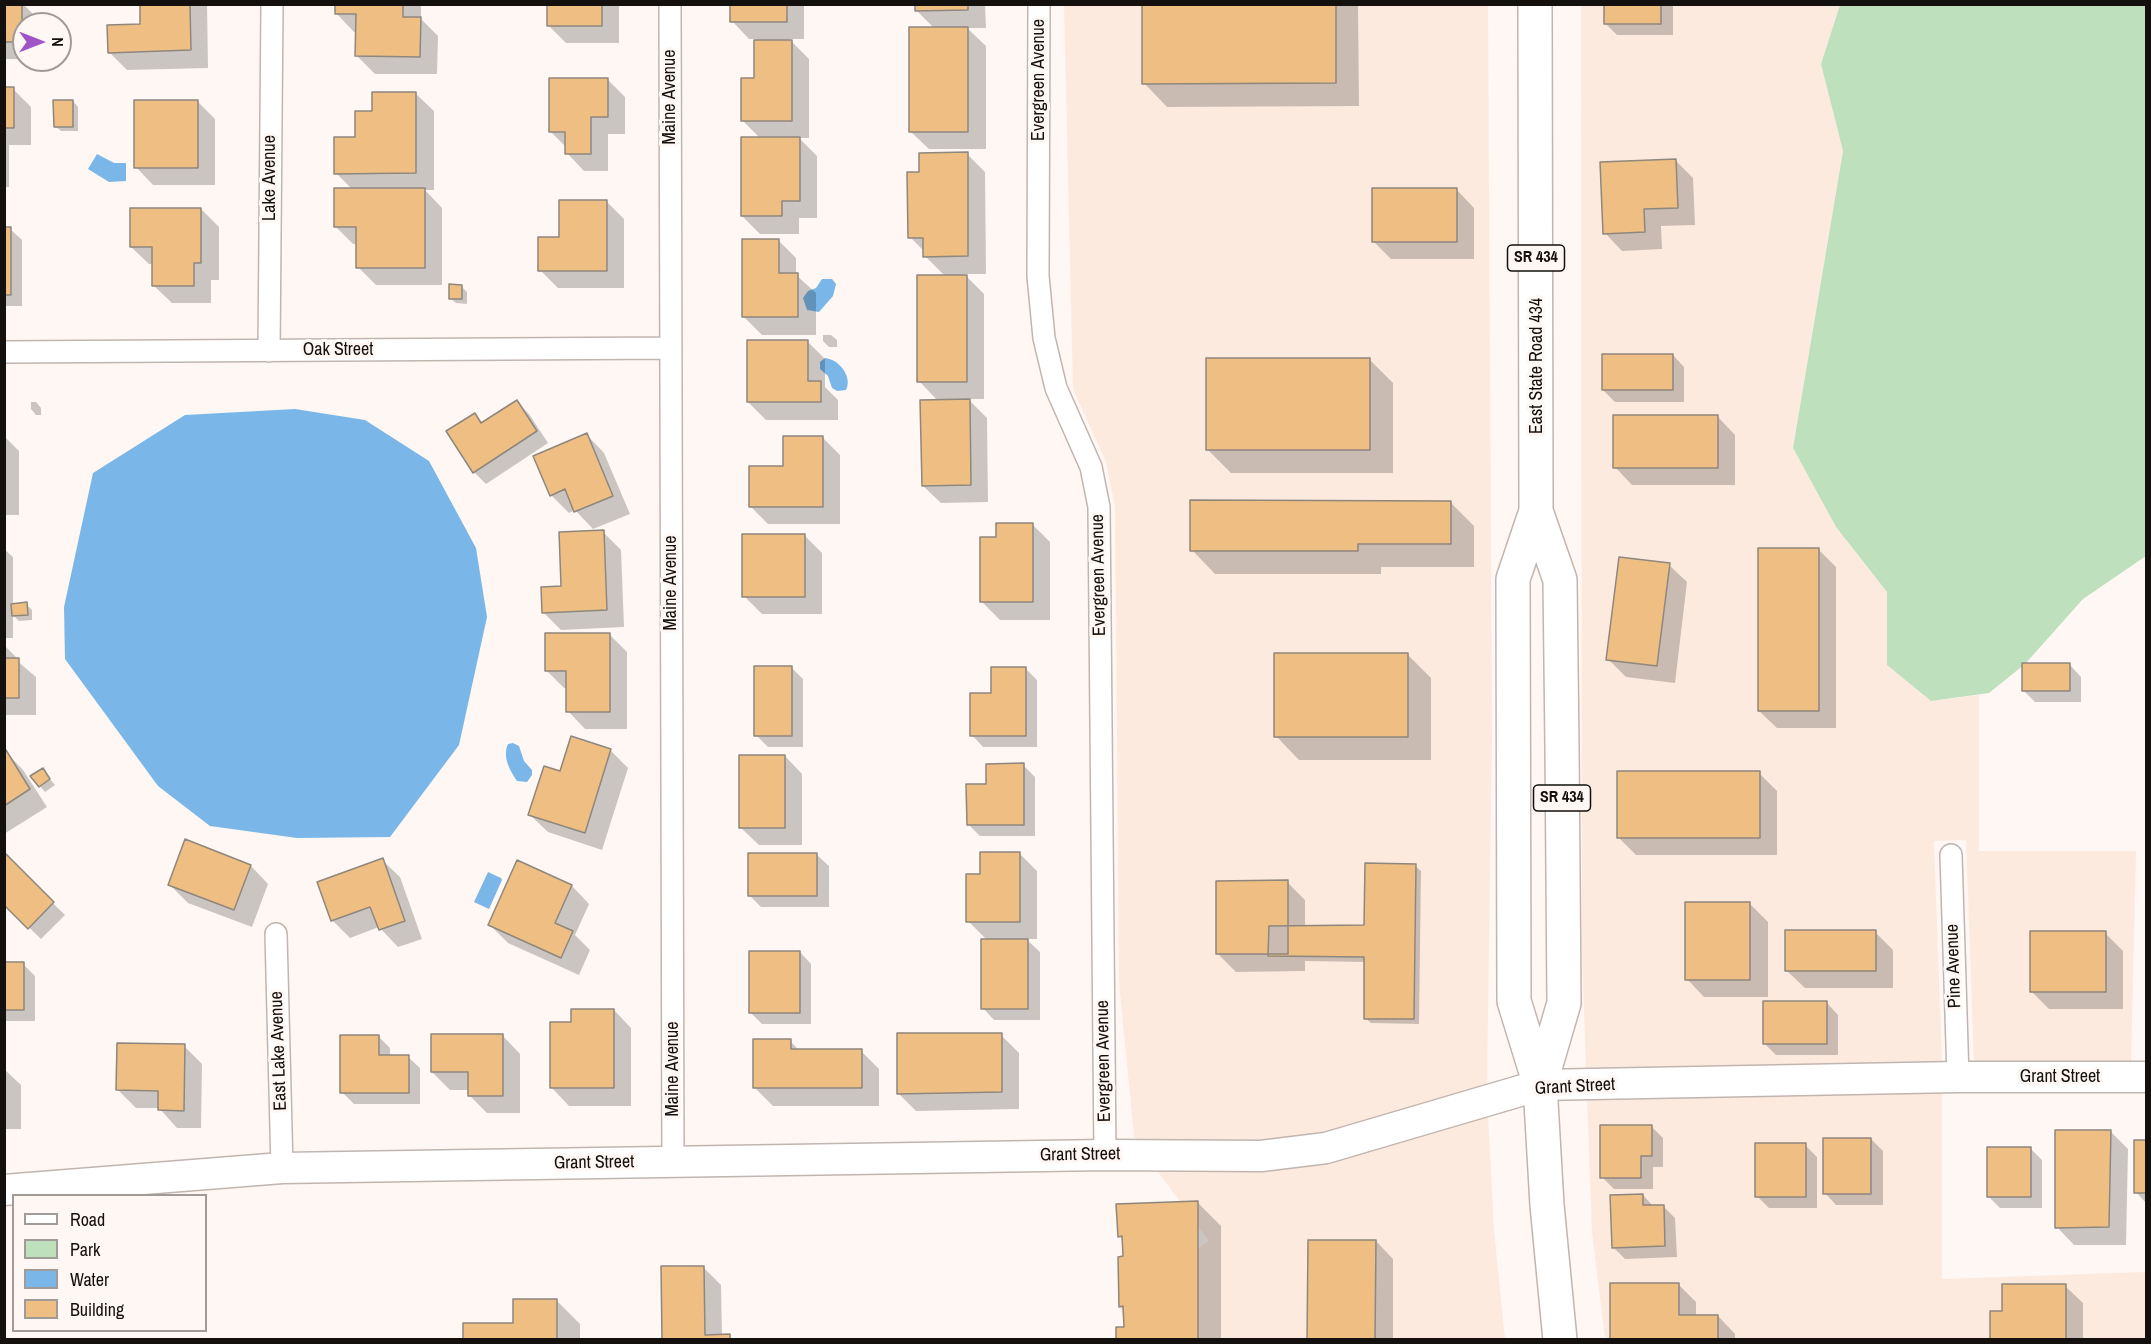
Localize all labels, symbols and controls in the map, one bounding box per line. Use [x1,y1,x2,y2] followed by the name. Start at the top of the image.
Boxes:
[12,12,72,72] north arrow
[1028,19,1050,141] street label: Evergreen Avenue
[47,37,69,47] text: N
[659,50,681,144] street label: Maine Avenue
[259,135,281,221] street label: Lake Avenue
[1508,245,1564,271] road number: SR 434
[1526,298,1548,434] street label: East State Road 434
[303,339,373,361] street label: Oak Street
[1087,514,1111,636] street label: Evergreen Avenue
[660,536,682,630] street label: Maine Avenue
[1534,785,1590,811] road number: SR 434
[1942,924,1966,1008] street label: Pine Avenue
[266,991,292,1111] street label: East Lake Avenue
[1092,1000,1116,1122] street label: Evergreen Avenue
[662,1022,684,1116] street label: Maine Avenue
[2020,1066,2100,1088] street label: Grant Street
[1534,1074,1616,1100] street label: Grant Street
[1040,1144,1120,1166] street label: Grant Street
[554,1152,634,1174] street label: Grant Street
[12,1194,207,1332] legend
[70,1207,105,1232] text: Road
[70,1237,100,1262] text: Park
[70,1267,109,1292] text: Water
[70,1297,124,1322] text: Building

